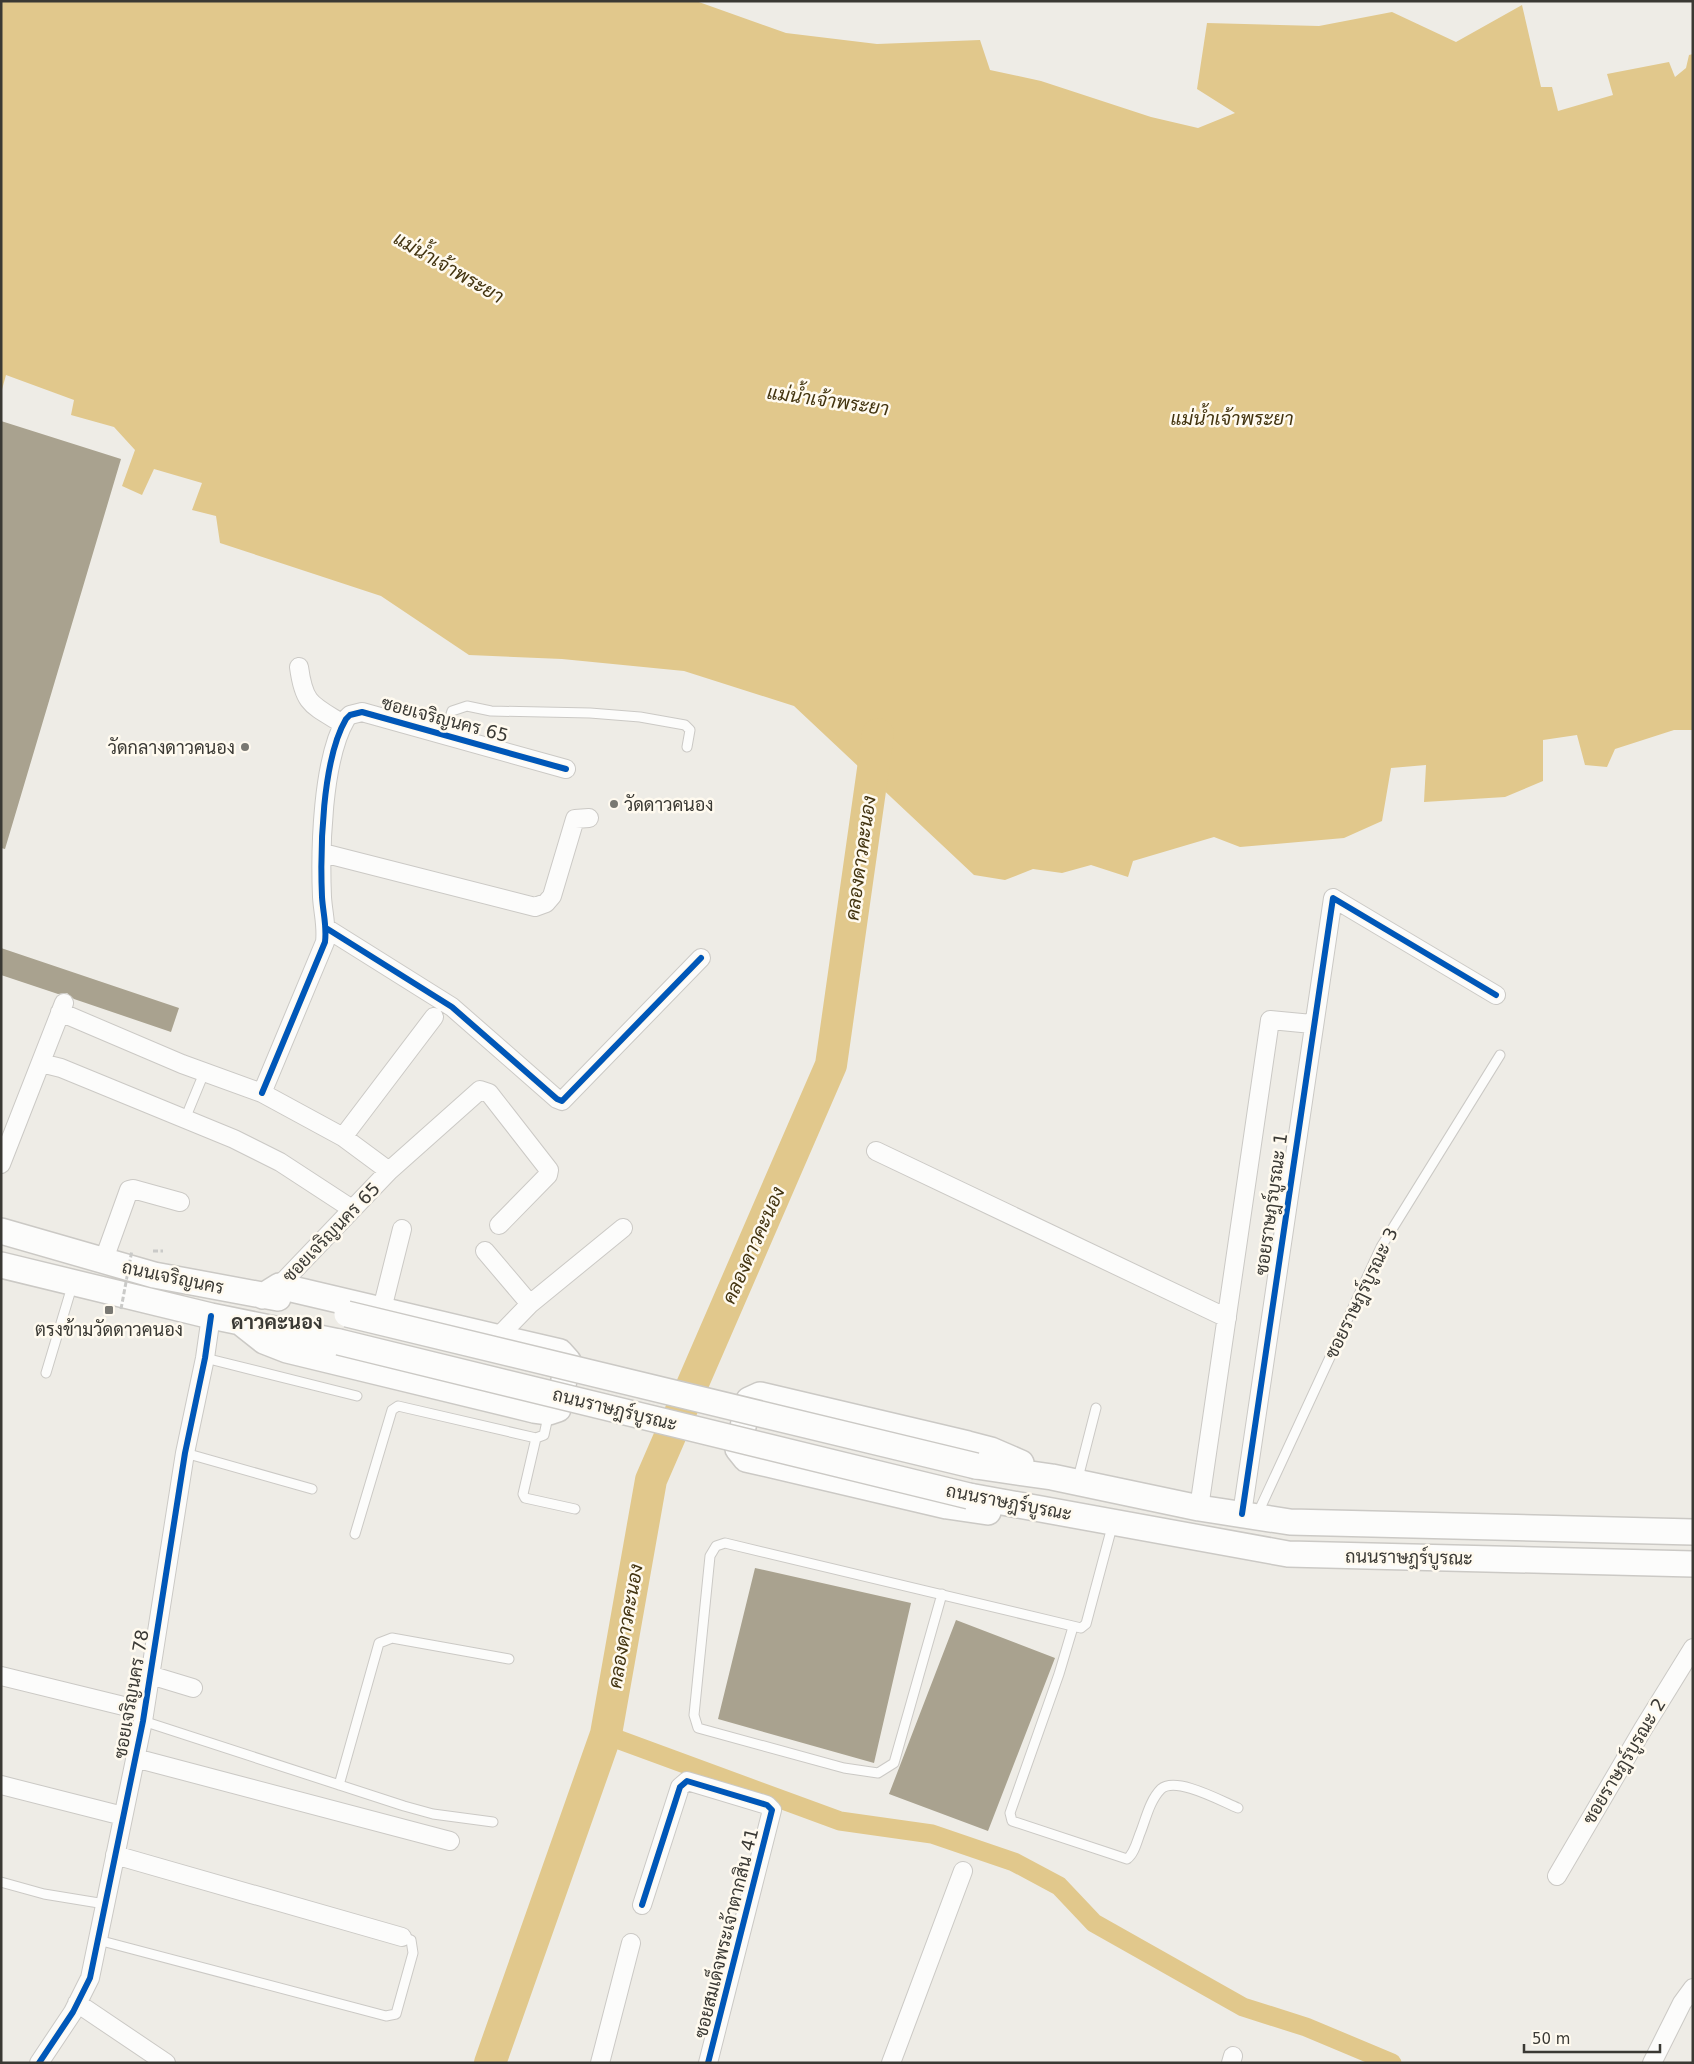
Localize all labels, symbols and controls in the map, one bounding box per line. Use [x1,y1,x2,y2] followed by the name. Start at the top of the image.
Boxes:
[390,223,510,307] water label: แม่น้ำเจ้าพระยา
[766,377,891,419] water label: แม่น้ำเจ้าพระยา
[1171,403,1293,429] water label: แม่น้ำเจ้าพระยา
[379,692,511,747] street label: ซอยเจริญนคร 65
[108,737,235,758] place label: วัดกลางดาวคนอง
[239,741,251,753] marker: วัดกลางดาวคนอง
[624,794,714,815] place label: วัดดาวคนอง
[840,794,880,922] water label: คลองดาวคะนอง
[608,798,620,810] marker: วัดดาวคนอง
[1249,1131,1294,1277] street label: ซอยราษฎร์บูรณะ 1
[278,1178,385,1287] street label: ซอยเจริญนคร 65
[717,1183,789,1307] water label: คลองดาวคะนอง
[1318,1223,1405,1363] street label: ซอยราษฎร์บูรณะ 3
[120,1256,226,1299] street label: ถนนเจริญนคร
[103,1304,115,1316] marker: ตรงข้ามวัดดาวคนอง
[231,1310,323,1334] district label: ดาวคะนอง
[35,1318,183,1340] place label: ตรงข้ามวัดดาวคนอง
[550,1381,680,1438] street label: ถนนราษฎร์บูรณะ
[944,1478,1074,1527] street label: ถนนราษฎร์บูรณะ
[1345,1543,1473,1572] street label: ถนนราษฎร์บูรณะ
[603,1562,647,1690] water label: คลองดาวคะนอง
[109,1628,154,1760] street label: ซอยเจริญนคร 78
[1576,1693,1672,1829] street label: ซอยราษฎร์บูรณะ 2
[687,1825,762,2040] street label: ซอยสมเด็จพระเจ้าตากสิน 41
[1524,2022,1660,2054] scale bar
[1532,2030,1570,2048] text: 50 m

